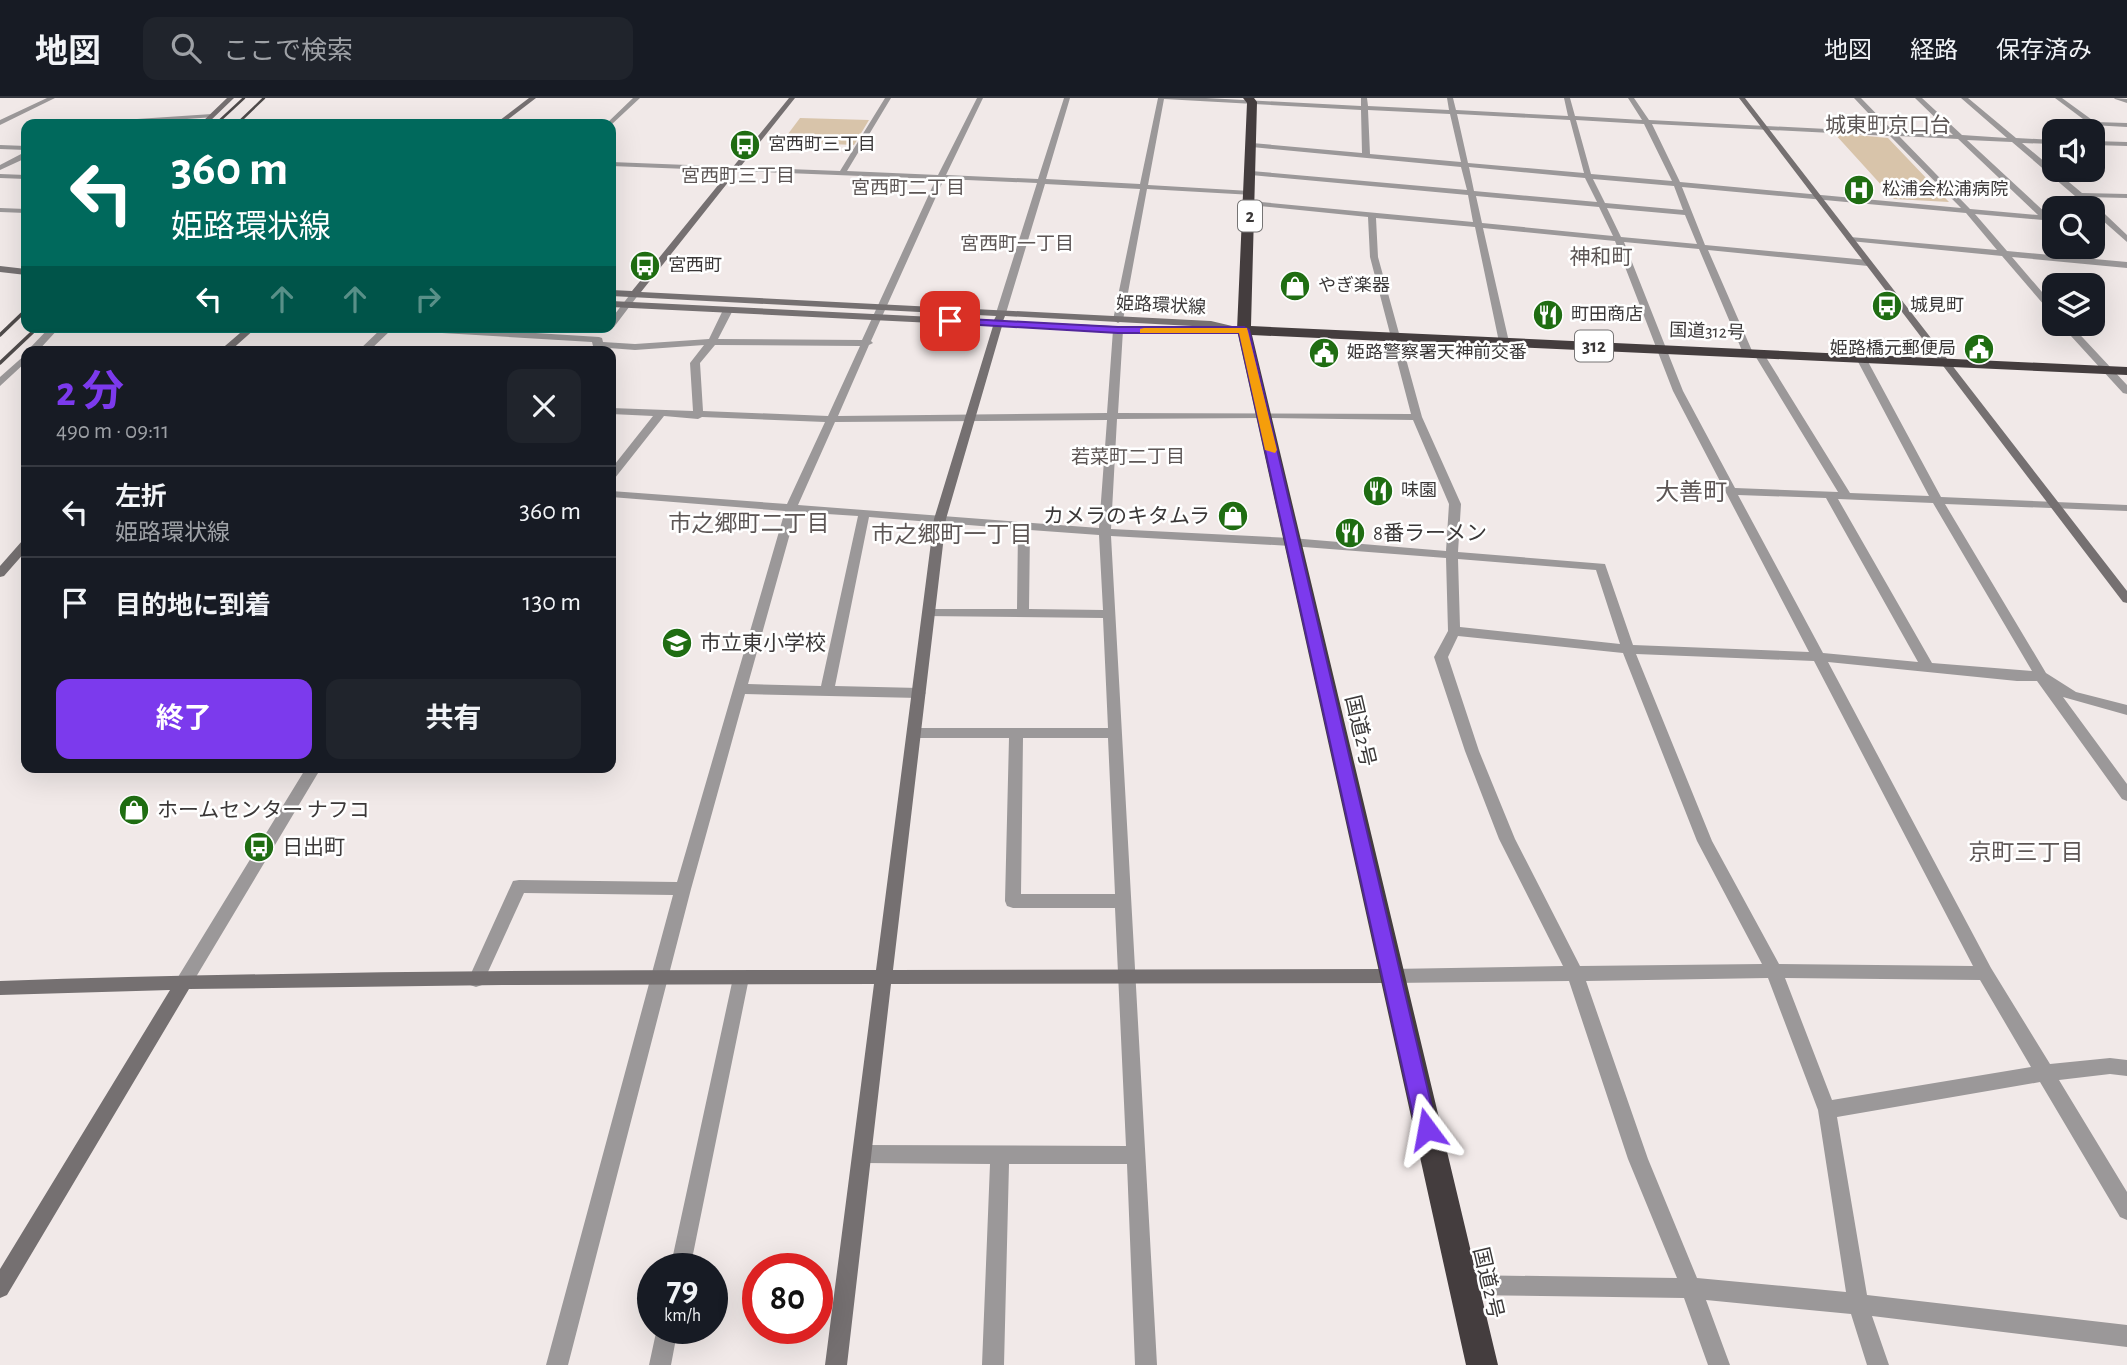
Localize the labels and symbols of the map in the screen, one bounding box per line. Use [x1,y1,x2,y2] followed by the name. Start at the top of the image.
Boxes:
[1825,114,1951,136] district label: 城東町京口台
[728,128,762,162] bus stop icon: 宮西町三丁目
[768,135,876,154] place label: 宮西町三丁目
[681,166,795,186] district label: 宮西町三丁目
[1842,173,1876,207] hospital icon: 松浦会松浦病院
[851,178,965,198] district label: 宮西町二丁目
[1882,179,2008,199] place label: 松浦会松浦病院
[1238,200,1262,232] road number: 2
[960,234,1074,254] district label: 宮西町一丁目
[1570,246,1633,268] district label: 神和町
[628,249,662,283] bus stop icon: 宮西町
[668,256,722,275] place label: 宮西町
[1278,269,1312,303] shop icon: やぎ楽器
[1318,275,1390,295] place label: やぎ楽器
[1870,289,1904,323] bus stop icon: 城見町
[920,291,980,351] pin
[1116,293,1207,317] street label: 姫路環状線
[1910,296,1964,315] place label: 城見町
[1531,298,1565,332] restaurant icon: 町田商店
[1571,305,1643,324] place label: 町田商店
[1669,320,1745,342] street label: 国道312号
[1575,330,1613,362] road number: 312
[1962,332,1996,366] public building icon: 姫路橋元郵便局
[1307,336,1341,370] public building icon: 姫路警察署天神前交番
[1830,338,1956,358] place label: 姫路橋元郵便局
[1347,342,1527,362] place label: 姫路警察署天神前交番
[1071,447,1185,467] district label: 若菜町二丁目
[1361,474,1395,508] restaurant icon: 味園
[1655,479,1727,505] district label: 大善町
[1401,481,1437,500] place label: 味園
[1216,499,1250,533] shop icon: カメラのキタムラ
[1043,505,1210,527] place label: カメラのキタムラ
[669,511,830,536] district label: 市之郷町二丁目
[1333,516,1367,550] restaurant icon: 8番ラーメン
[872,522,1033,547] district label: 市之郷町一丁目
[1373,522,1487,544] place label: 8番ラーメン
[660,626,694,660] school or university icon: 市立東小学校
[700,632,826,654] place label: 市立東小学校
[1342,693,1379,769] street label: 国道2号
[117,793,151,827] shop icon: ホームセンター ナフコ
[157,799,370,821] place label: ホームセンター ナフコ
[242,830,276,864] bus stop icon: 日出町
[282,836,345,858] place label: 日出町
[1969,840,2084,865] district label: 京町三丁目
[1390,1092,1464,1166] position arrow
[1470,1245,1507,1321] street label: 国道2号
[742,1253,833,1344] speed limit sign: 80

